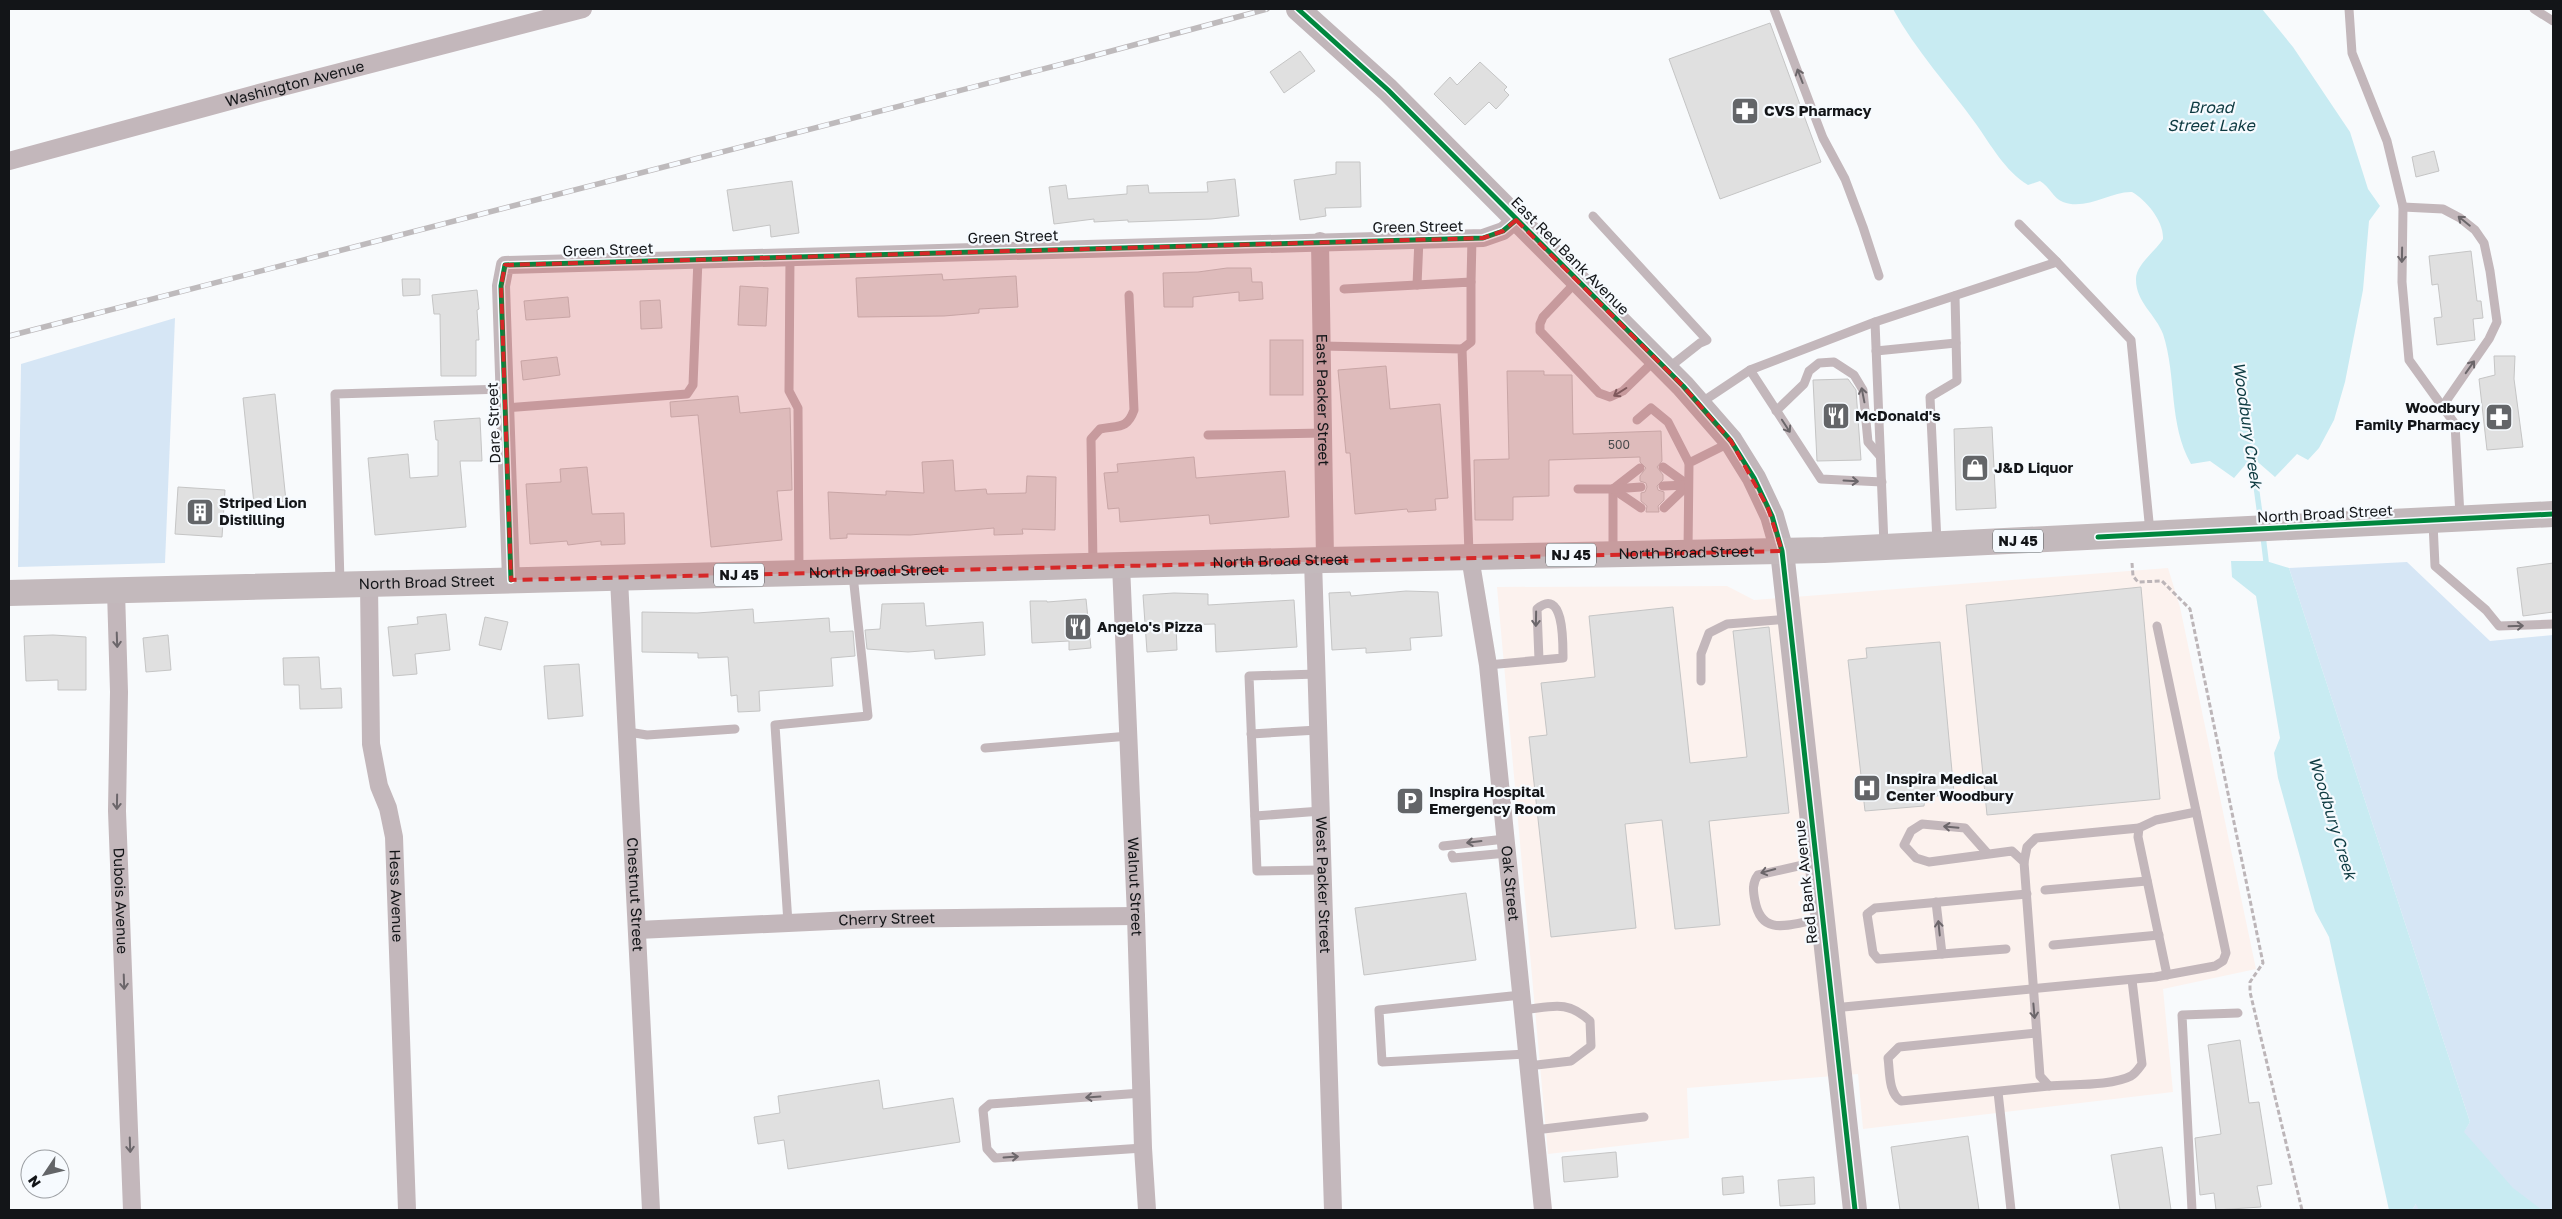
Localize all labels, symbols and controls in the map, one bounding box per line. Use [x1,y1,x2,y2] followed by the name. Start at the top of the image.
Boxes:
[223,56,366,110] street label: Washington Avenue
[1794,69,1804,84] one-way arrow
[1730,96,1760,126] pharmacy icon: CVS Pharmacy
[2167,97,2257,135] water label: Broad Street Lake
[1764,101,1871,119] place label: CVS Pharmacy
[1508,192,1634,318] street label: East Red Bank Avenue
[1372,216,1464,236] street label: Green Street
[2457,216,2470,227] one-way arrow
[967,225,1059,247] street label: Green Street
[562,238,654,260] street label: Green Street
[2397,247,2407,263] one-way arrow
[1313,334,1334,466] street label: East Packer Street
[2229,360,2267,491] water label: Woodbury Creek
[2465,360,2475,374] one-way arrow
[483,382,503,464] street label: Dare Street
[1613,386,1627,397] one-way arrow
[1858,387,1867,403] one-way arrow
[2355,398,2480,433] place label: Woodbury Family Pharmacy
[1821,401,1851,431] restaurant icon: McDonald's
[2484,402,2514,432] pharmacy icon: Woodbury Family Pharmacy
[1855,406,1941,424] place label: McDonald's
[1781,418,1791,432] one-way arrow
[1608,437,1630,452] house number: 500
[1960,453,1990,483] shop icon: J&D Liquor
[1994,458,2073,476] place label: J&D Liquor
[1843,476,1859,486] one-way arrow
[219,493,307,528] place label: Striped Lion Distilling
[185,497,215,527] building icon: Striped Lion Distilling
[2256,500,2393,526] street label: North Broad Street
[1993,530,2043,552] road number: NJ 45
[1618,541,1755,562] street label: North Broad Street
[1546,544,1596,566] road number: NJ 45
[1212,550,1349,571] street label: North Broad Street
[808,560,945,581] street label: North Broad Street
[714,564,764,586] road number: NJ 45
[358,571,495,592] street label: North Broad Street
[1531,610,1541,627] one-way arrow
[1063,612,1093,642] restaurant icon: Angelo's Pizza
[1097,617,1203,635] place label: Angelo's Pizza
[2507,621,2523,631] one-way arrow
[112,632,122,648] one-way arrow
[2305,754,2362,884] water label: Woodbury Creek
[1886,769,2014,804] place label: Inspira Medical Center Woodbury
[1852,773,1882,803] hospital icon: Inspira Medical Center Woodbury
[1429,782,1556,817] place label: Inspira Hospital Emergency Room
[1395,786,1425,816] parking icon: Inspira Hospital Emergency Room
[113,794,122,810] one-way arrow
[1313,816,1335,954] street label: West Packer Street
[1790,819,1820,945] street label: Red Bank Avenue
[1944,822,1960,832] one-way arrow
[1125,836,1147,937] street label: Walnut Street
[624,837,648,952] street label: Chestnut Street
[1466,837,1482,847] one-way arrow
[1498,844,1524,922] street label: Oak Street
[110,847,132,955] street label: Dubois Avenue
[386,849,408,943] street label: Hess Avenue
[1761,867,1777,877] one-way arrow
[838,908,935,929] street label: Cherry Street
[1934,920,1944,936] one-way arrow
[119,974,128,990] one-way arrow
[2029,1003,2039,1019] one-way arrow
[1085,1092,1101,1101] one-way arrow
[125,1136,135,1152] one-way arrow
[20,1149,70,1199] north arrow
[1003,1152,1019,1161] one-way arrow
[24,1173,44,1191] text: N

